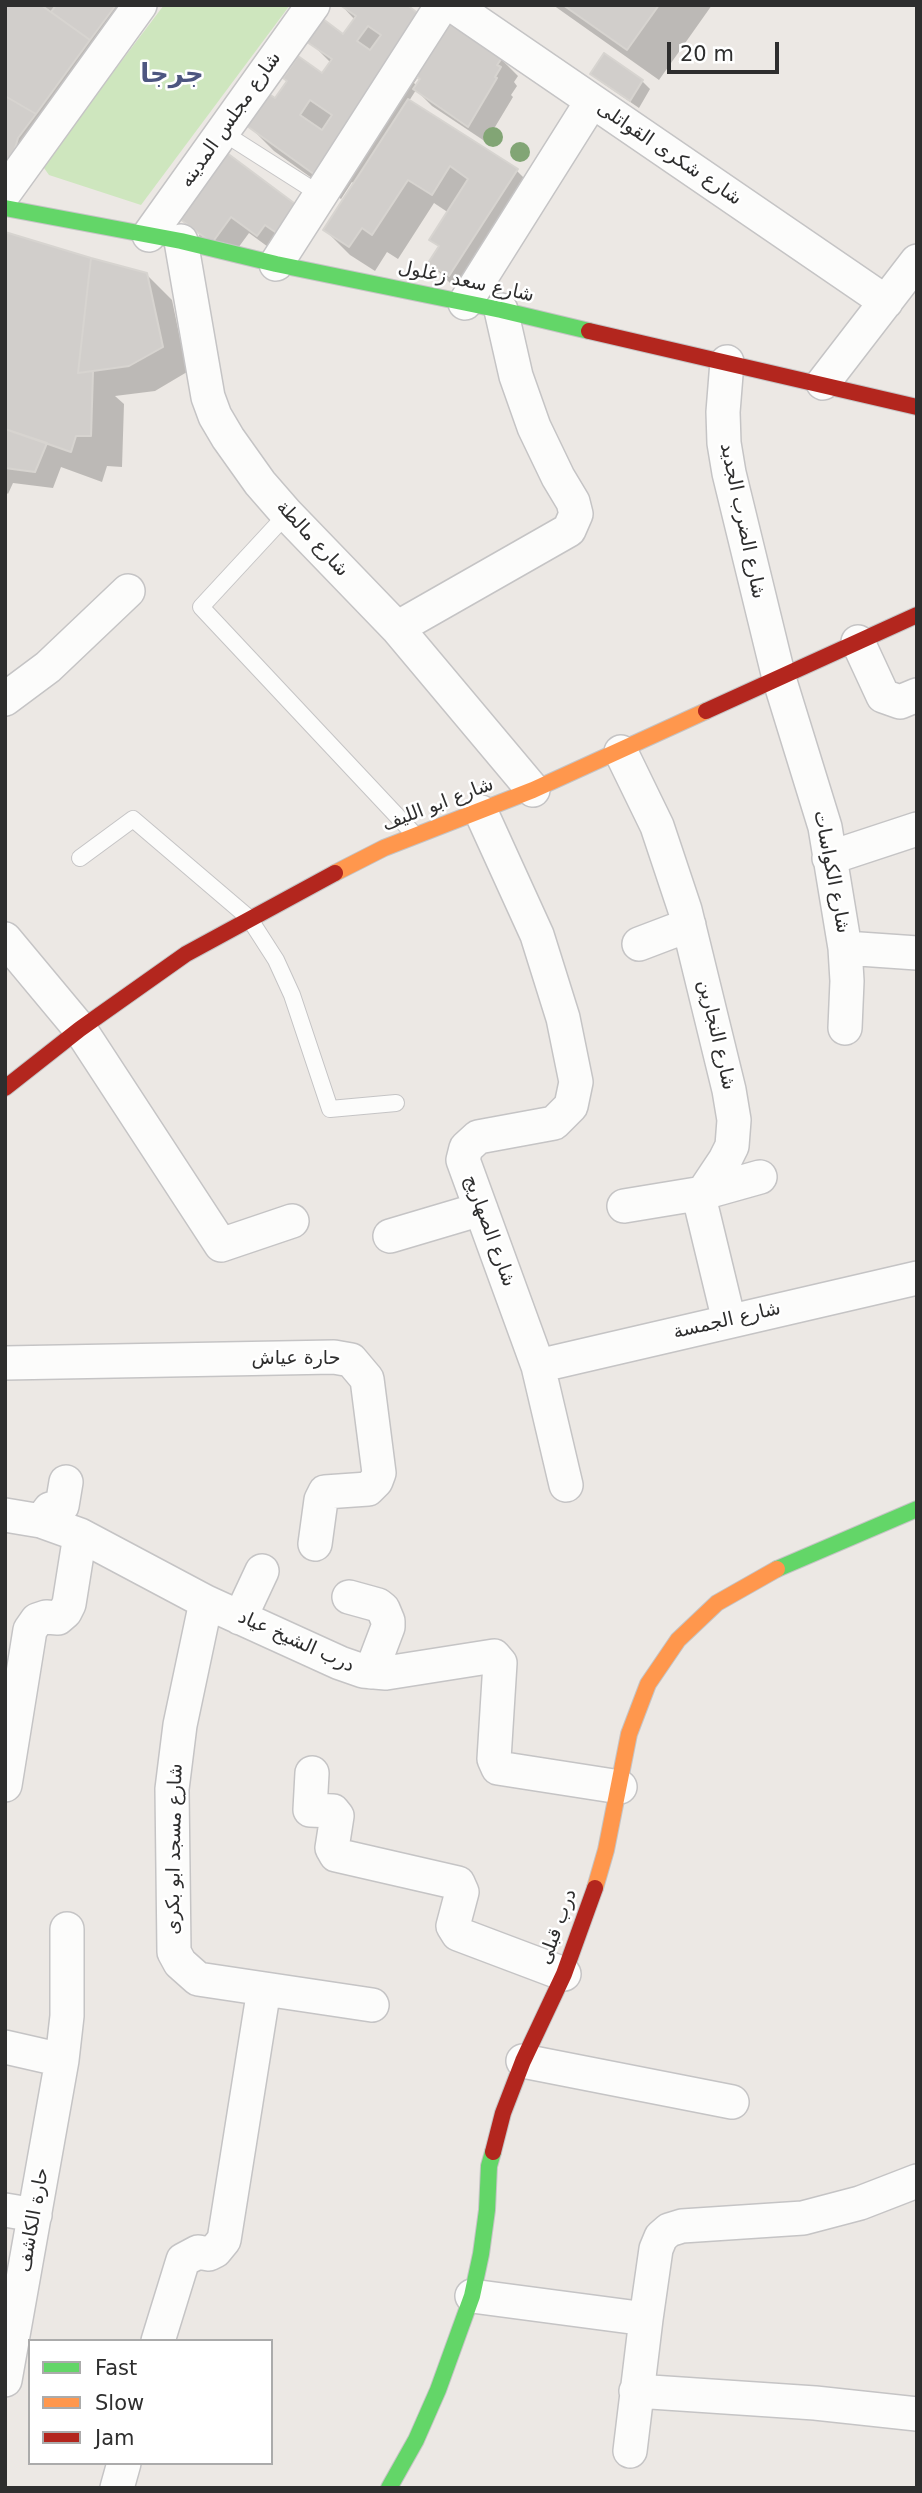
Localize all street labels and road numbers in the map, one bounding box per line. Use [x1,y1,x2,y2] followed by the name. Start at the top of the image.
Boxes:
[176,48,286,192] street label: شارع مجلس المدينه
[592,97,746,211] street label: شارع شكرى القواتلى
[396,256,536,308] street label: شارع سعد زغلول
[714,441,770,601] street label: شارع الضرب الجديد
[271,496,353,582] street label: شارع مالطة
[379,773,497,837] street label: شارع ابو الليف
[808,809,854,935] street label: شارع الكواسات
[692,978,740,1092] street label: شارع النجارين
[458,1172,520,1290] street label: شارع الصهاريج
[671,1298,783,1344] street label: شارع الجمسة
[252,1348,340,1370] street label: حارة عياش
[234,1606,358,1678] street label: درب الشيخ عياد
[162,1763,188,1935] street label: شارع مسجد ابو بكرى
[534,1886,582,1968] street label: درب قبلى
[14,2166,54,2274] street label: حارة الكاشف

